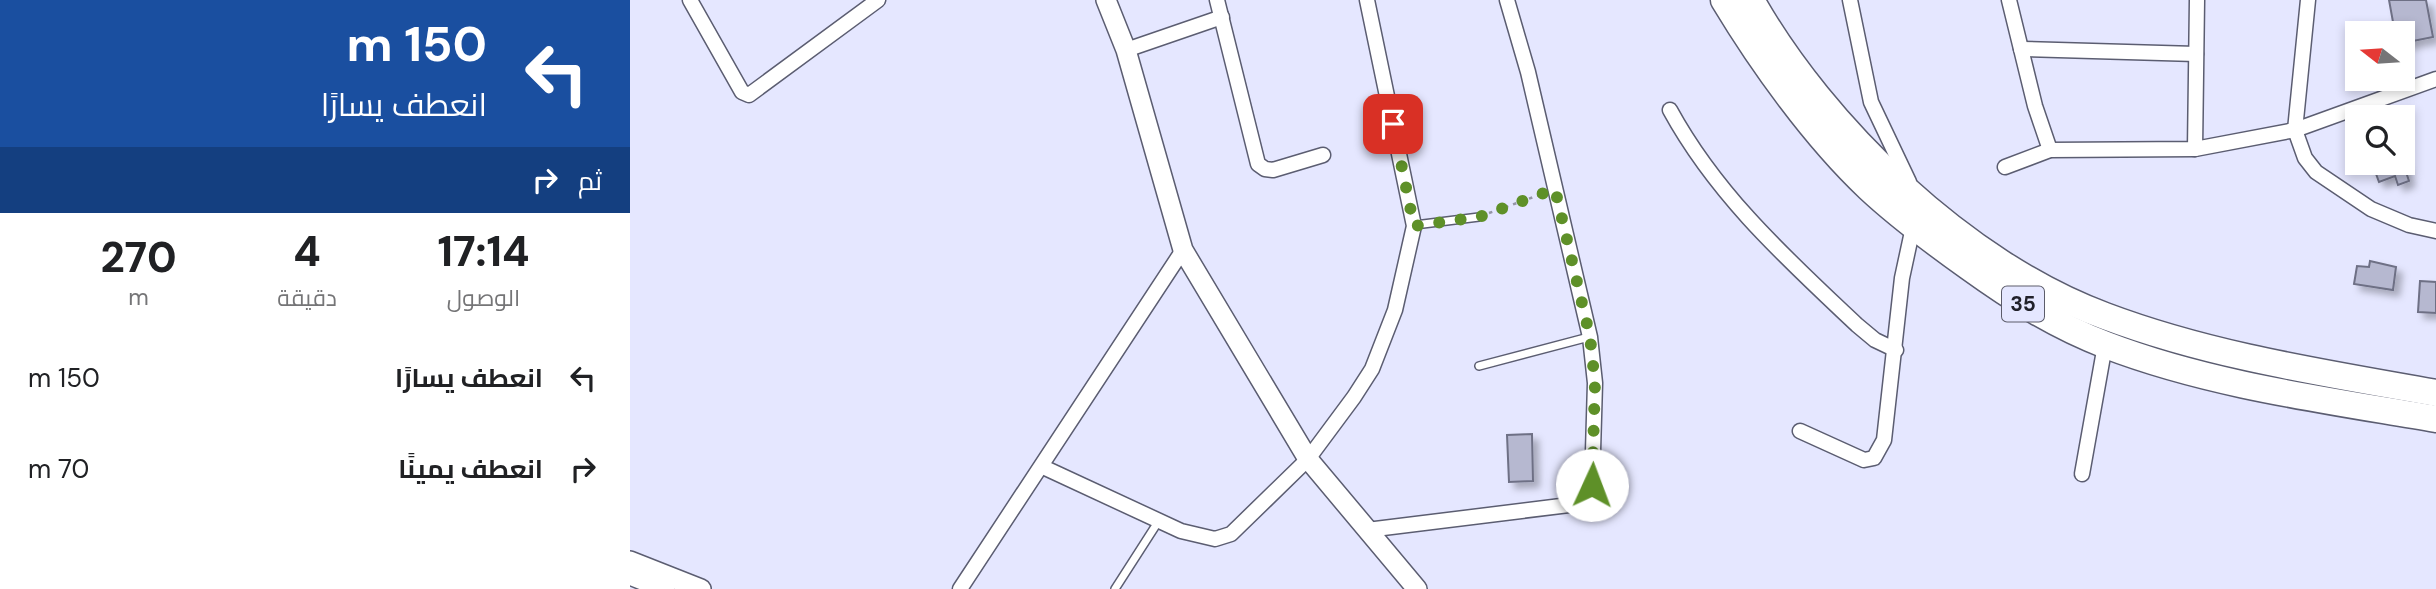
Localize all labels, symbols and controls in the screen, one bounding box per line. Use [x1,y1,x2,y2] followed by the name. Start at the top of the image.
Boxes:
[347,12,487,76] text: 150 m
[2345,21,2415,91] north arrow
[2345,21,2415,175] map controls
[511,28,602,119] icon: left
[321,84,487,126] text: انعطف يسارًا
[1363,94,1423,154] pin
[1374,105,1412,143] icon: arrive
[2345,105,2415,175] button: search
[526,161,564,199] icon: right
[578,164,602,198] text: ثم
[293,224,321,279] text: 4
[437,224,529,279] text: 17:14
[101,230,177,285] text: 270
[128,282,149,312] text: m
[277,283,337,313] text: دقيقة
[447,283,520,313] text: الوصول
[2002,286,2044,322] road number: 35
[564,359,602,397] icon: left
[28,361,100,395] text: 150 m
[395,361,543,395] text: انعطف يسارًا
[1555,448,1629,522] position arrow
[564,450,602,488] icon: right
[28,452,89,486] text: 70 m
[398,452,543,486] text: انعطف يمينًا

